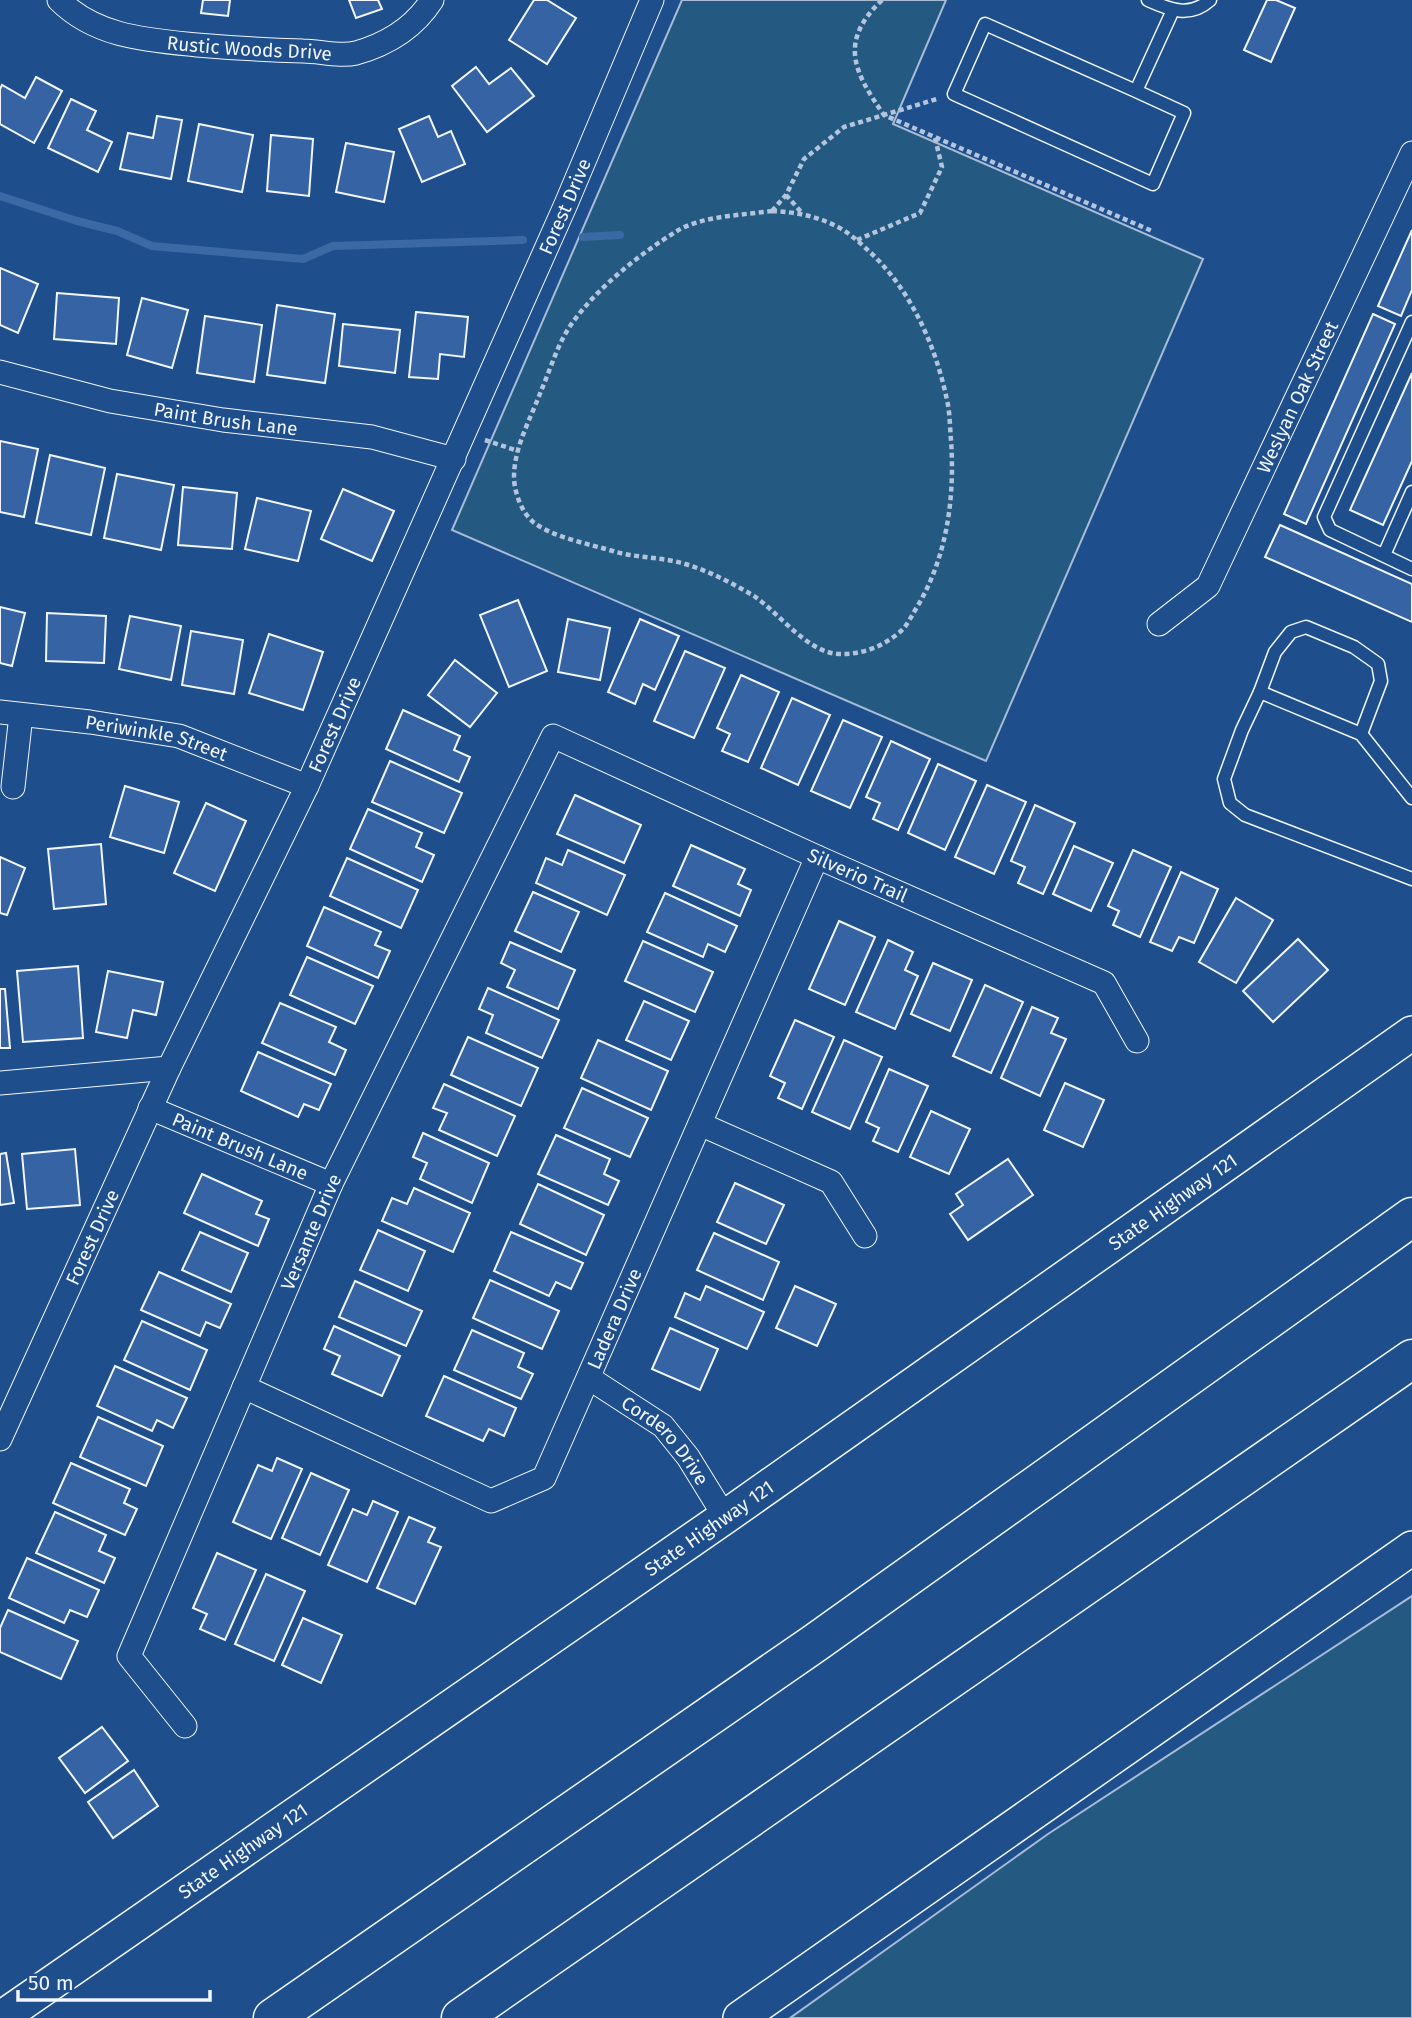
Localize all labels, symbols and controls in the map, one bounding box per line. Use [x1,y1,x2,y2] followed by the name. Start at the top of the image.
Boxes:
[166,31,333,65] street label: Rustic Woods Drive
[534,155,595,258] street label: Forest Drive
[1251,317,1343,477] street label: Weslyan Oak Street
[152,397,299,440] street label: Paint Brush Lane
[303,673,366,776] street label: Forest Drive
[84,710,231,765] street label: Periwinkle Street
[804,843,912,907] street label: Silverio Trail
[169,1107,312,1185] street label: Paint Brush Lane
[1104,1148,1241,1255] street label: State Highway 121
[276,1170,346,1294] street label: Versante Drive
[60,1186,124,1288] street label: Forest Drive
[582,1264,646,1373] street label: Ladera Drive
[617,1391,714,1489] street label: Cordero Drive
[640,1475,778,1581] street label: State Highway 121
[174,1798,312,1903] street label: State Highway 121
[18,1958,210,2002] scale bar
[28,1970,74,1996] text: 50 m

